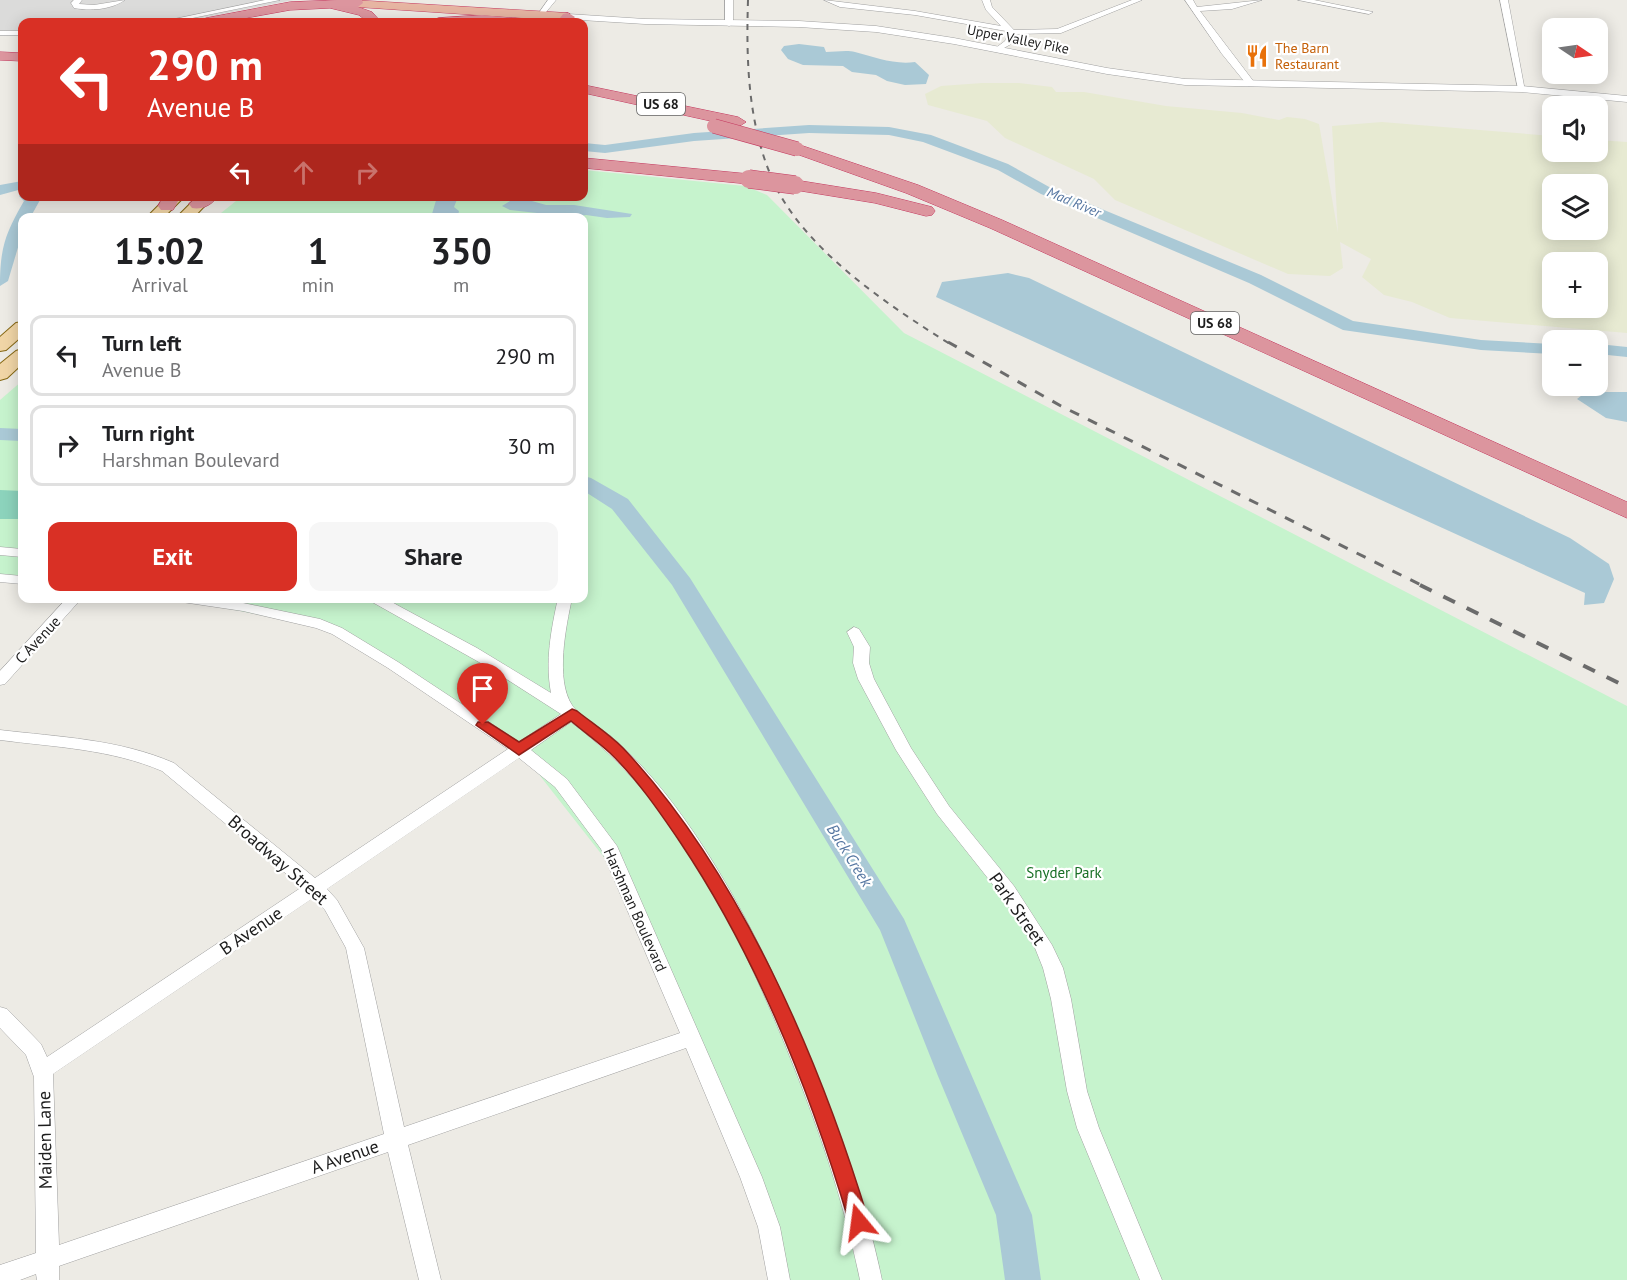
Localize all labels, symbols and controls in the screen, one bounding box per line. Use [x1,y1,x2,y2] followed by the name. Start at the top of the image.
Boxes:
[1542,18,1608,84] north arrow
[1542,18,1608,396] map controls
[965,20,1071,58] street label: Upper Valley Pike
[147,37,263,92] text: 290 m
[1275,39,1339,73] place label: The Barn Restaurant
[48,42,126,120] icon: left
[1244,43,1270,69] restaurant icon: The Barn Restaurant
[147,90,254,124] text: Avenue B
[637,93,685,115] road number: US 68
[1542,96,1608,162] button: sound
[224,156,257,189] icon: left
[287,156,320,189] icon: ahead
[350,156,383,189] icon: right
[1542,174,1608,240] button: layers
[1044,183,1105,222] water label: Mad River
[114,227,206,274] text: 15:02
[308,227,328,274] text: 1
[431,227,492,274] text: 350
[1542,252,1608,318] button: +
[132,272,188,298] text: Arrival
[302,272,334,298] text: min
[453,272,469,298] text: m
[1191,312,1239,334] road number: US 68
[102,329,182,357] text: Turn left
[1542,330,1608,396] button: −
[51,339,84,372] icon: left
[495,342,555,370] text: 290 m
[102,357,181,383] text: Avenue B
[102,419,194,447] text: Turn right
[51,429,84,462] icon: right
[507,432,555,460] text: 30 m
[102,447,280,473] text: Harshman Boulevard
[48,522,297,591] button: Exit
[309,522,558,591] button: Share
[11,612,64,667] street label: C Avenue
[457,663,508,725] pin
[466,672,499,705] icon: arrive
[223,810,333,909] street label: Broadway Street
[823,820,878,891] water label: Buck Creek
[600,845,671,975] street label: Harshman Boulevard
[1026,863,1103,882] park label: Snyder Park
[984,868,1051,949] street label: Park Street
[215,901,287,960] street label: B Avenue
[32,1091,57,1189] street label: Maiden Lane
[308,1134,382,1179] street label: A Avenue
[827,1190,891,1254] position arrow

